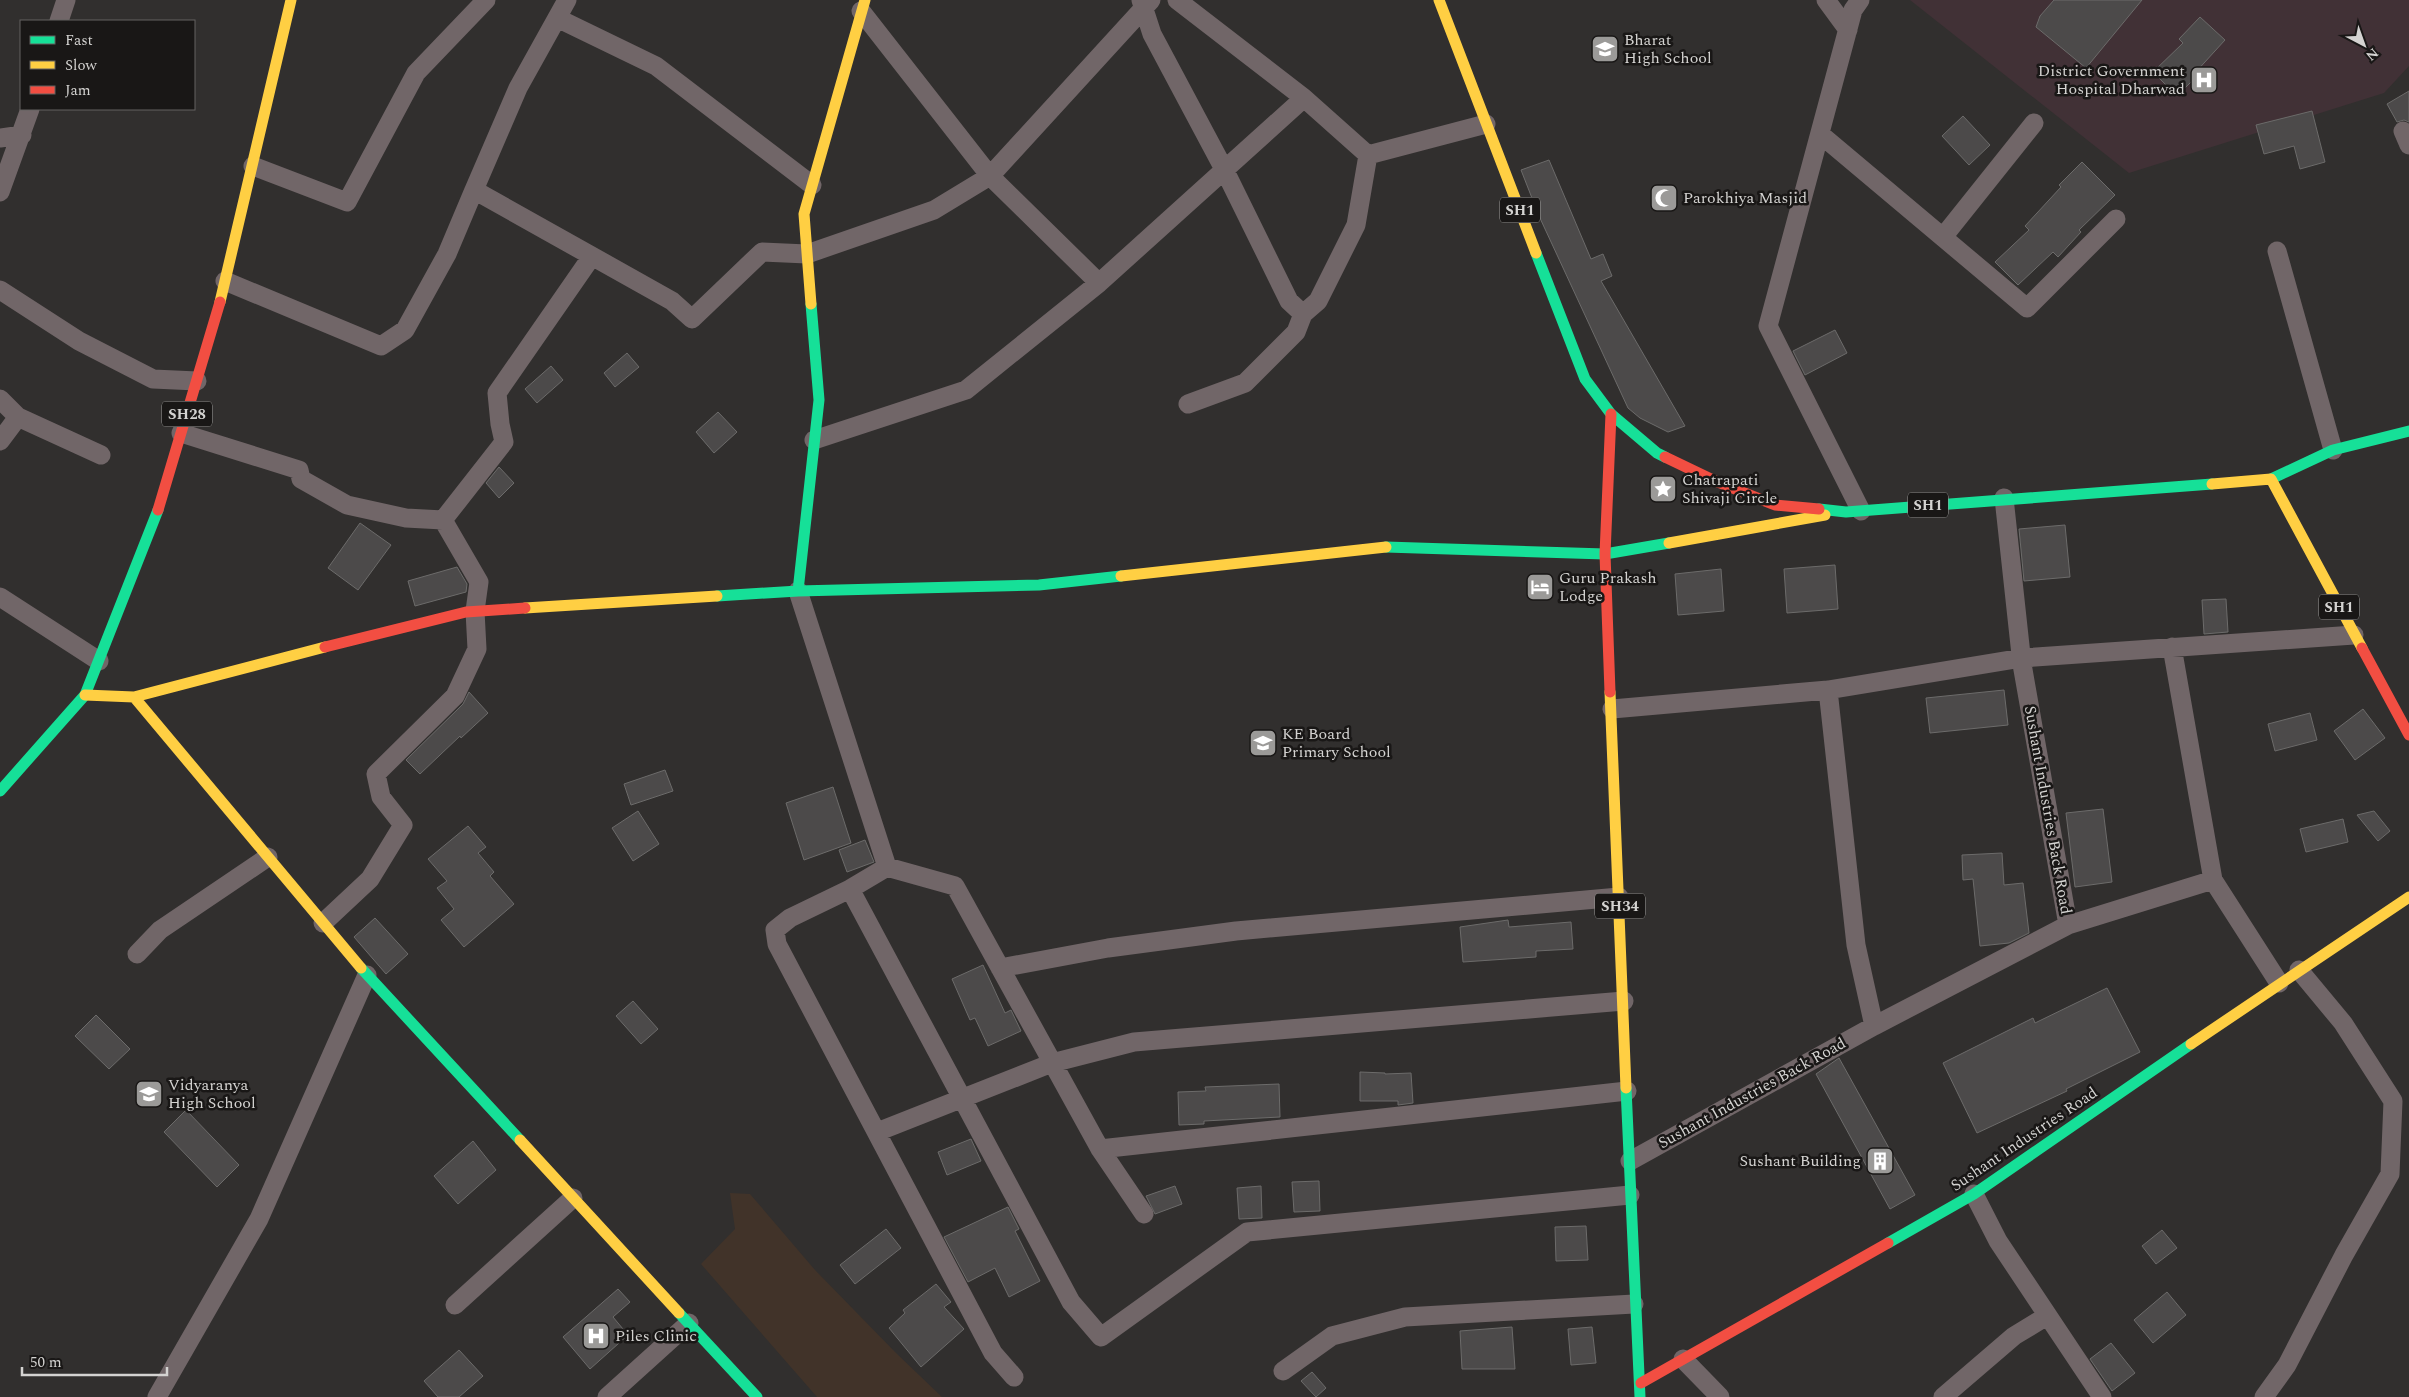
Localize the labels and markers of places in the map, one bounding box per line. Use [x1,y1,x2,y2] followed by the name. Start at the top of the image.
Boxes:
[1624,28,1712,70] place label: Bharat High School
[1590,34,1620,64] school or university icon: Bharat High School
[2038,59,2185,101] place label: District Government Hospital Dharwad
[2189,65,2219,95] hospital icon: District Government Hospital Dharwad
[1649,183,1679,213] mosque icon: Parokhiya Masjid
[1683,186,1807,210] place label: Parokhiya Masjid
[1682,468,1777,510] place label: Chatrapati Shivaji Circle
[1648,474,1678,504] place icon: Chatrapati Shivaji Circle
[1559,566,1657,608] place label: Guru Prakash Lodge
[1525,572,1555,602] hotel icon: Guru Prakash Lodge
[1282,722,1391,764] place label: KE Board Primary School
[1248,728,1278,758] school or university icon: KE Board Primary School
[168,1073,256,1115] place label: Vidyaranya High School
[134,1079,164,1109] school or university icon: Vidyaranya High School
[1865,1146,1895,1176] building icon: Sushant Building
[1739,1149,1861,1173] place label: Sushant Building
[581,1321,611,1351] hospital icon: Piles Clinic
[615,1324,697,1348] place label: Piles Clinic

